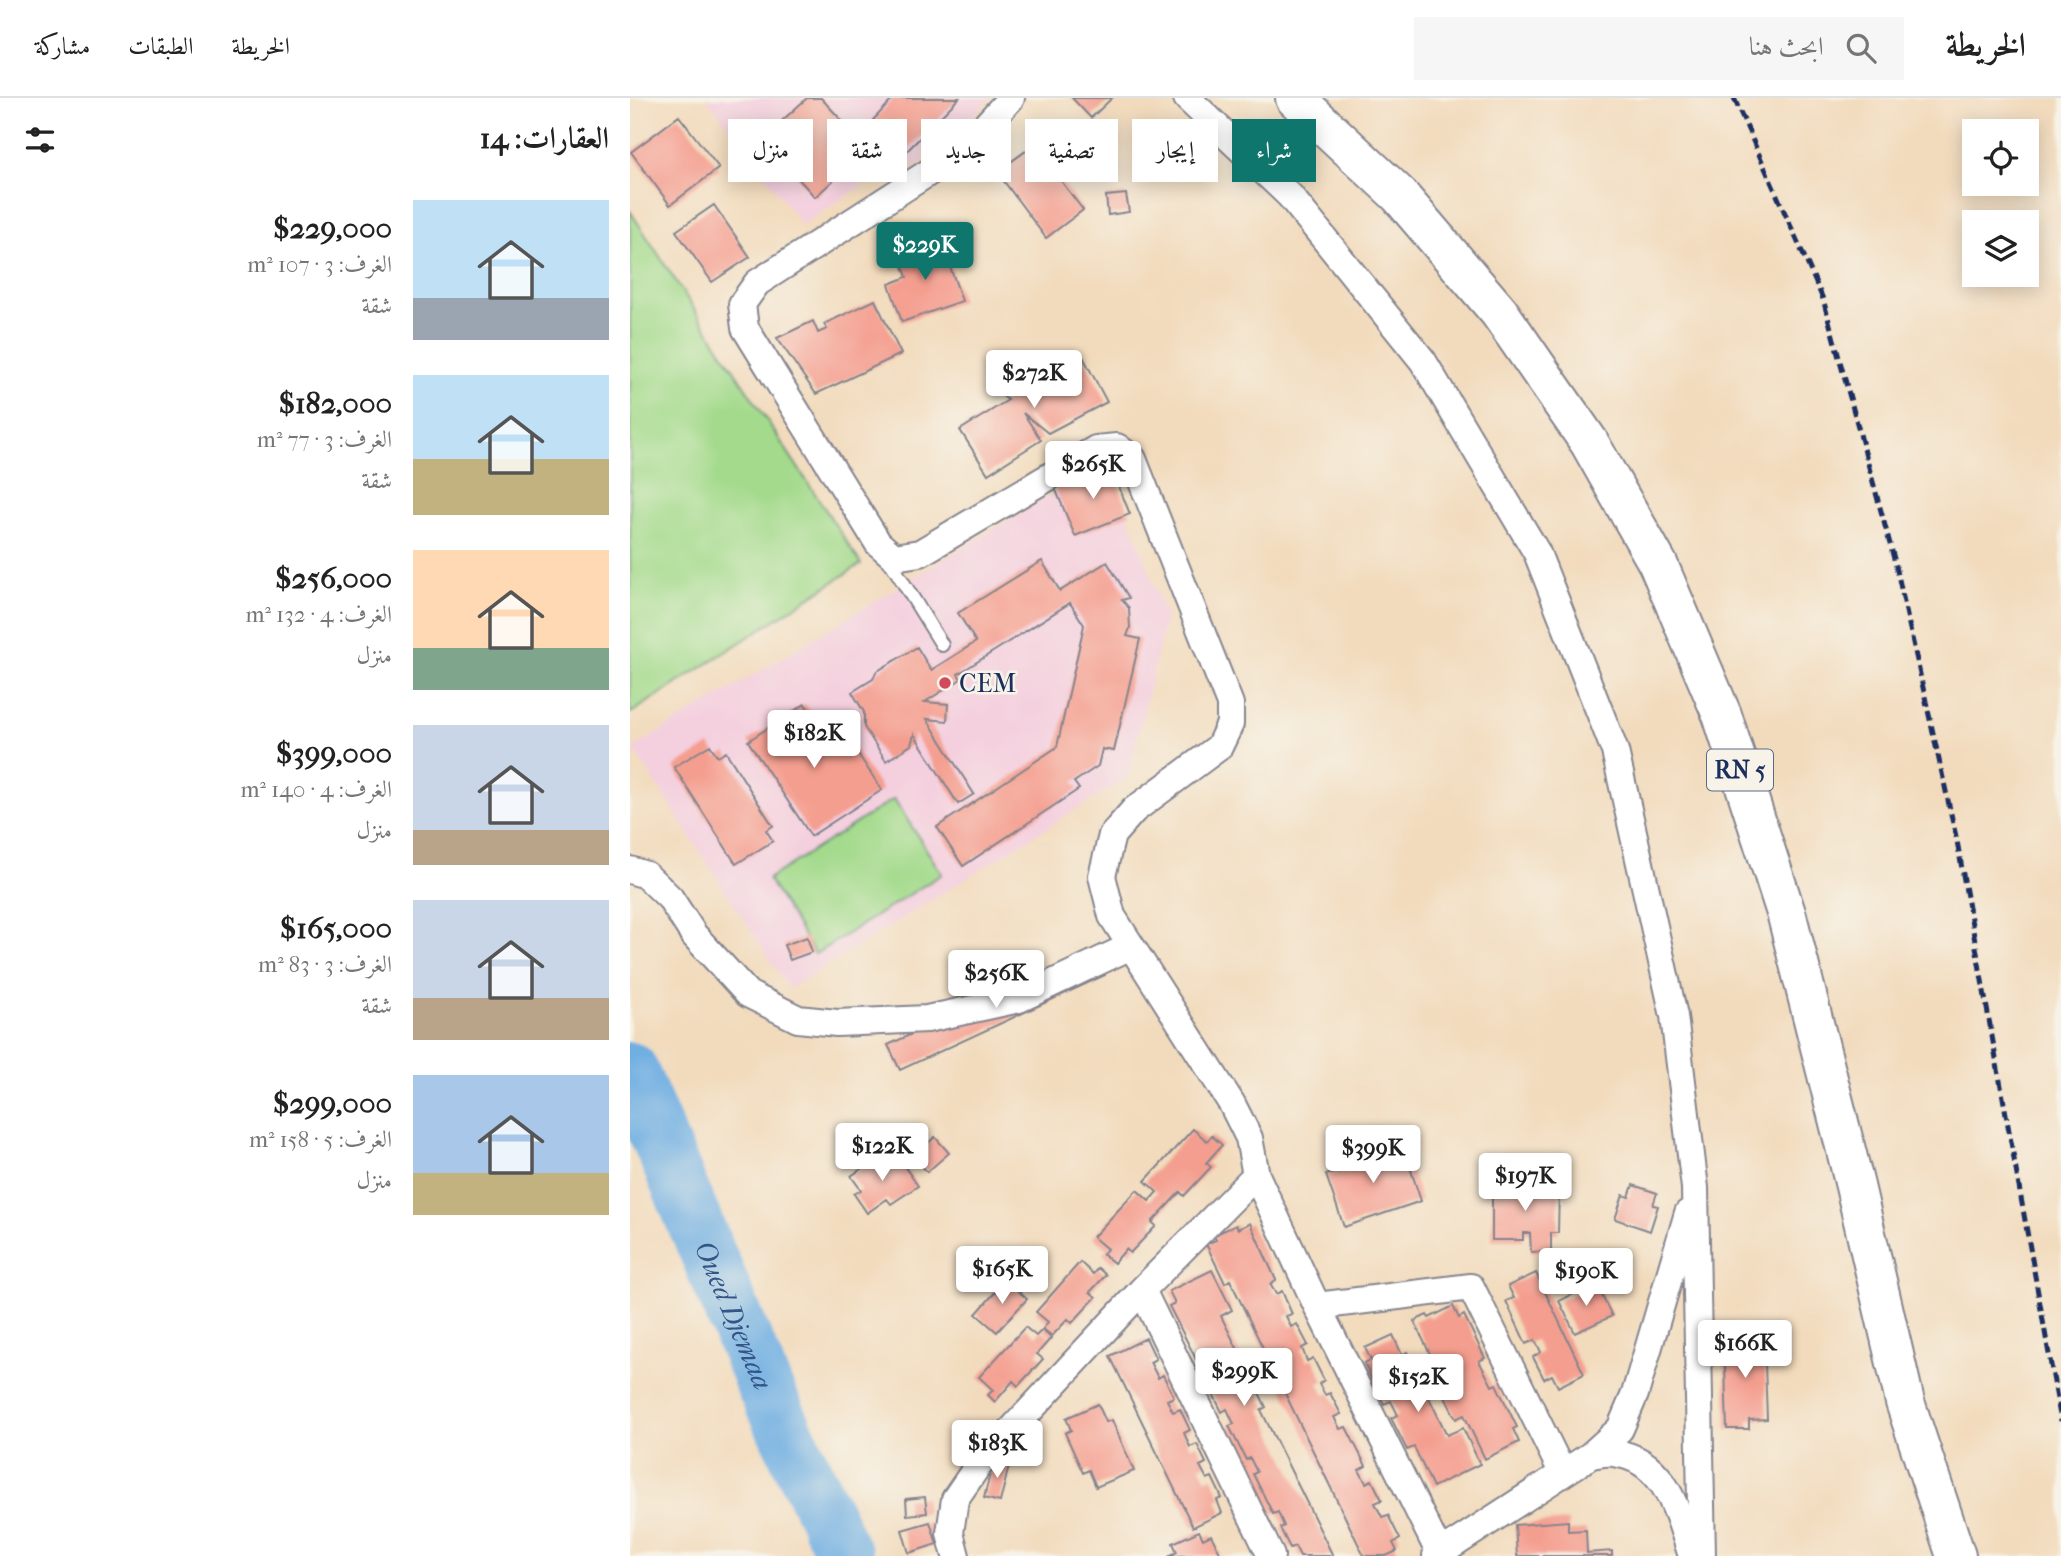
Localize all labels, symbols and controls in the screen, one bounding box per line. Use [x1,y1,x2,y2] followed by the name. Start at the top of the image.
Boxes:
[1414,17,1904,80] search box
[1946,26,2026,65] text: الخريطة
[1842,29,1880,67] icon: search
[1749,31,1824,62] text: ابحث هنا
[35,32,90,60] text: مشاركة
[128,32,194,60] text: الطبقات
[232,32,290,60] text: الخريطة
[728,119,813,182] chip: منزل
[827,119,907,182] chip: شقة
[921,119,1011,182] chip: جديد
[1025,119,1118,182] chip: تصفية
[1132,119,1218,182] chip: إيجار
[1232,119,1316,182] chip: شراء
[1962,119,2039,287] map controls
[1962,119,2039,196] button: locate
[21,121,59,159] icon: filters
[480,121,609,156] text: العقارات: 14
[1962,210,2039,287] button: layers
[273,211,392,246] text: $229,000
[876,222,974,282] pin: $229K
[469,228,553,312] icon: home
[892,231,958,258] text: $229K
[247,251,392,278] text: الغرف: 3 · 107 m²
[362,292,392,319] text: شقة
[985,350,1083,410] pin: $272K
[1002,359,1066,386] text: $272K
[278,386,392,421] text: $182,000
[469,403,553,487] icon: home
[257,426,392,453] text: الغرف: 3 · 77 m²
[1044,442,1142,501] pin: $265K
[1061,450,1125,477] text: $265K
[362,467,392,494] text: شقة
[275,561,392,596] text: $256,000
[469,578,553,662] icon: home
[245,601,392,628] text: الغرف: 4 · 132 m²
[357,642,392,669] text: منزل
[959,668,1016,699] place label: CEM
[937,675,953,691] marker: CEM
[765,710,863,770] pin: $182K
[784,719,844,746] text: $182K
[276,736,392,771] text: $399,000
[1707,750,1773,790] road number: RN 5
[469,753,553,837] icon: home
[240,776,392,803] text: الغرف: 4 · 140 m²
[357,817,392,844] text: منزل
[280,911,392,946] text: $165,000
[469,928,553,1012] icon: home
[947,950,1045,1010] pin: $256K
[258,951,392,978] text: الغرف: 3 · 83 m²
[964,959,1028,986] text: $256K
[362,992,392,1019] text: شقة
[273,1086,392,1121] text: $299,000
[469,1103,553,1187] icon: home
[833,1124,931,1183] pin: $122K
[249,1126,392,1153] text: الغرف: 5 · 158 m²
[1324,1126,1422,1185] pin: $399K
[851,1132,913,1159] text: $122K
[1342,1134,1404,1161] text: $399K
[1476,1154,1574,1213] pin: $197K
[1495,1162,1555,1189] text: $197K
[357,1167,392,1194] text: منزل
[688,1235,780,1394] water label: Oued Djemaa
[953,1246,1051,1306] pin: $165K
[1537,1248,1635,1308] pin: $190K
[972,1255,1032,1282] text: $165K
[1555,1257,1617,1284] text: $190K
[1696,1320,1794,1380] pin: $166K
[1714,1329,1776,1356] text: $166K
[1195,1348,1293,1408] pin: $299K
[1369,1354,1467,1414] pin: $152K
[1211,1357,1277,1384] text: $299K
[1388,1363,1448,1390] text: $152K
[948,1420,1046,1480] pin: $183K
[968,1429,1026,1456] text: $183K

